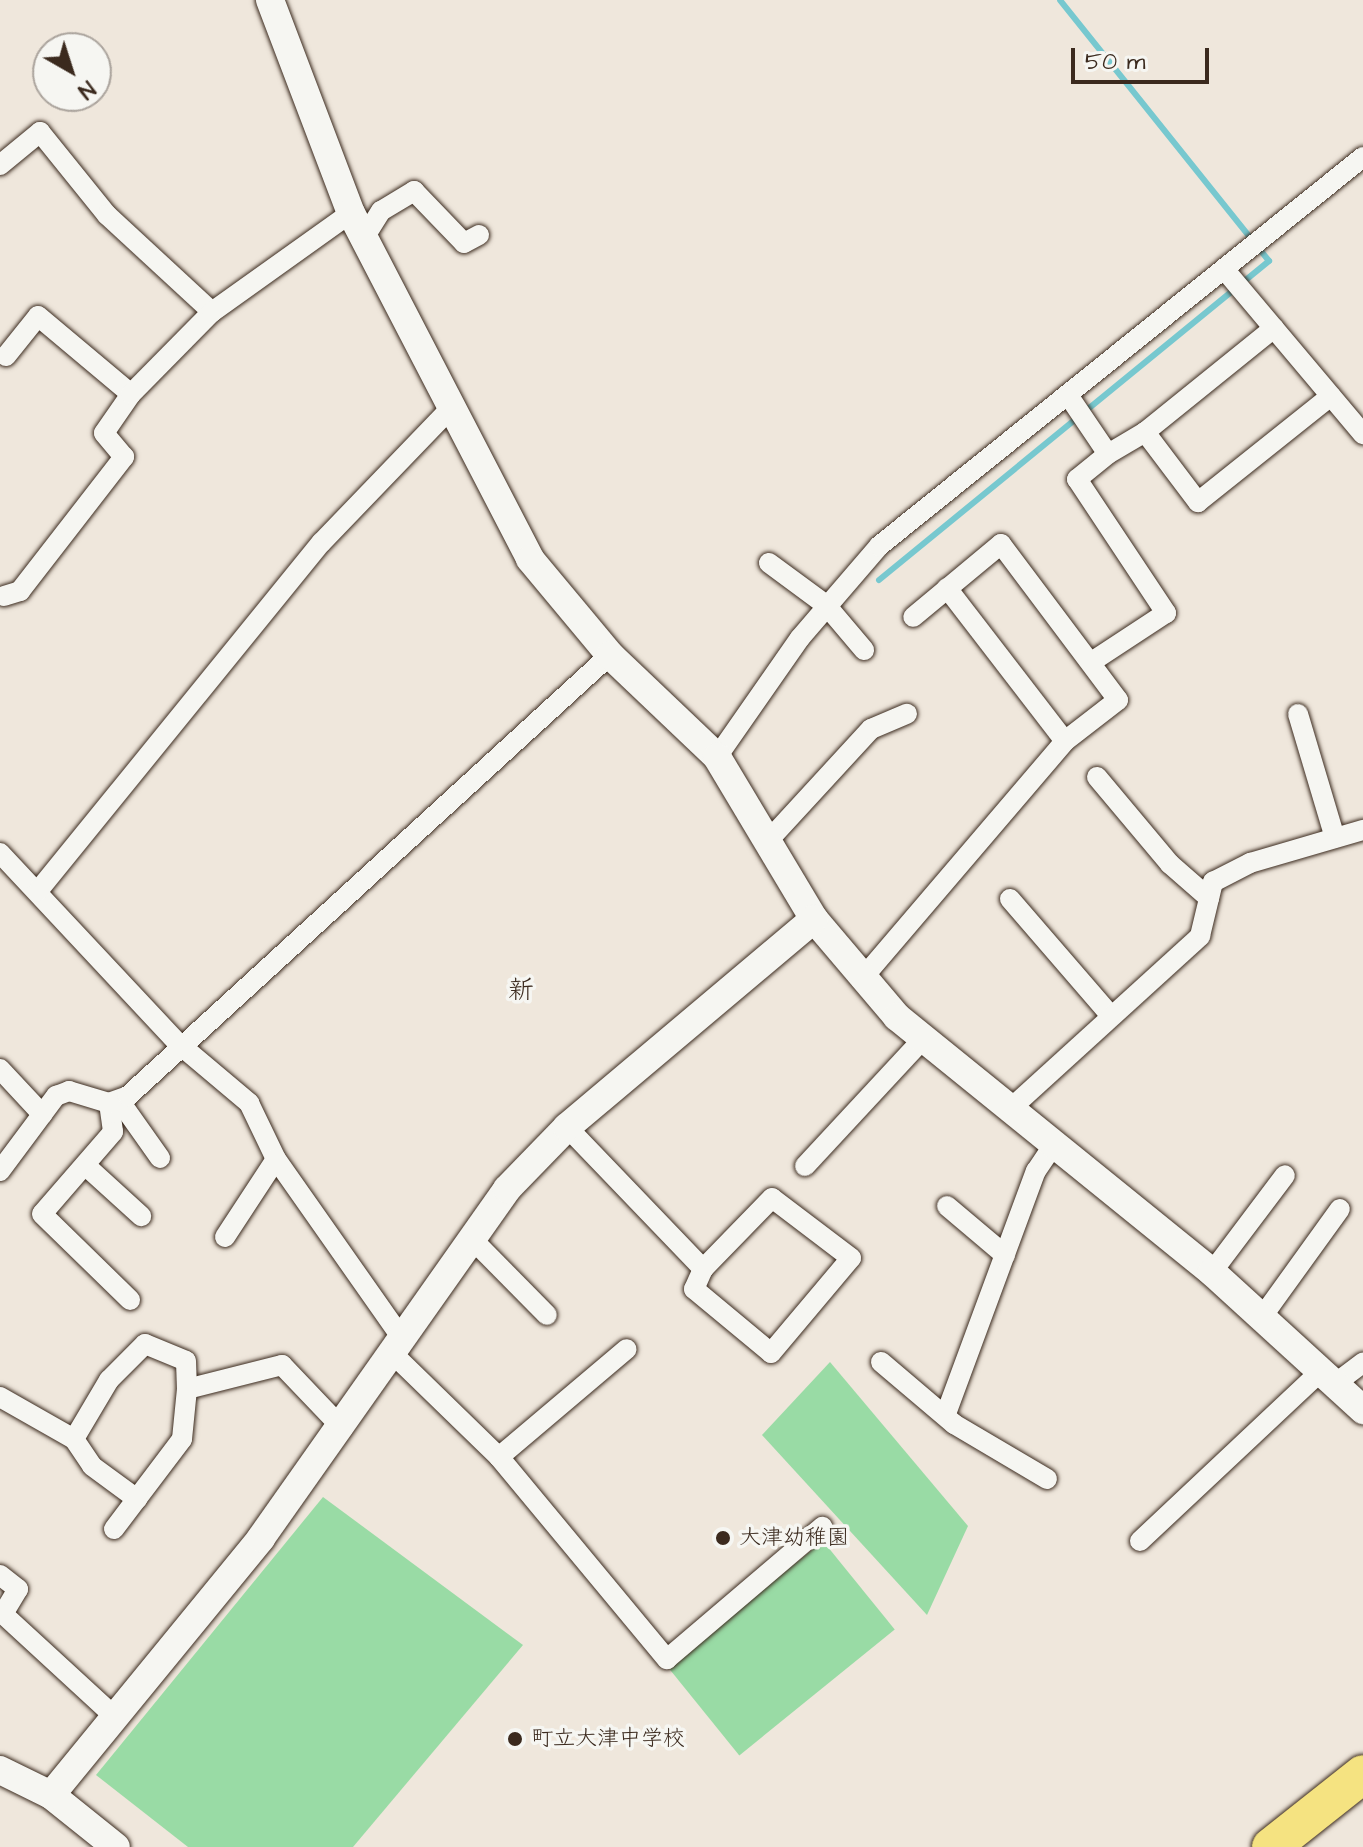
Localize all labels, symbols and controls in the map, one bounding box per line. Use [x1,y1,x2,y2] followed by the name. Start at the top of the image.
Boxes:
[32,32,112,112] north arrow
[1075,32,1213,82] scale bar
[1085,45,1145,79] text: 50 m
[71,73,101,106] text: N
[508,975,534,1007] district label: 新
[739,1525,849,1551] place label: 大津幼稚園
[714,1529,732,1547] marker: 大津幼稚園
[531,1726,685,1752] place label: 町立大津中学校
[506,1730,524,1748] marker: 町立大津中学校

